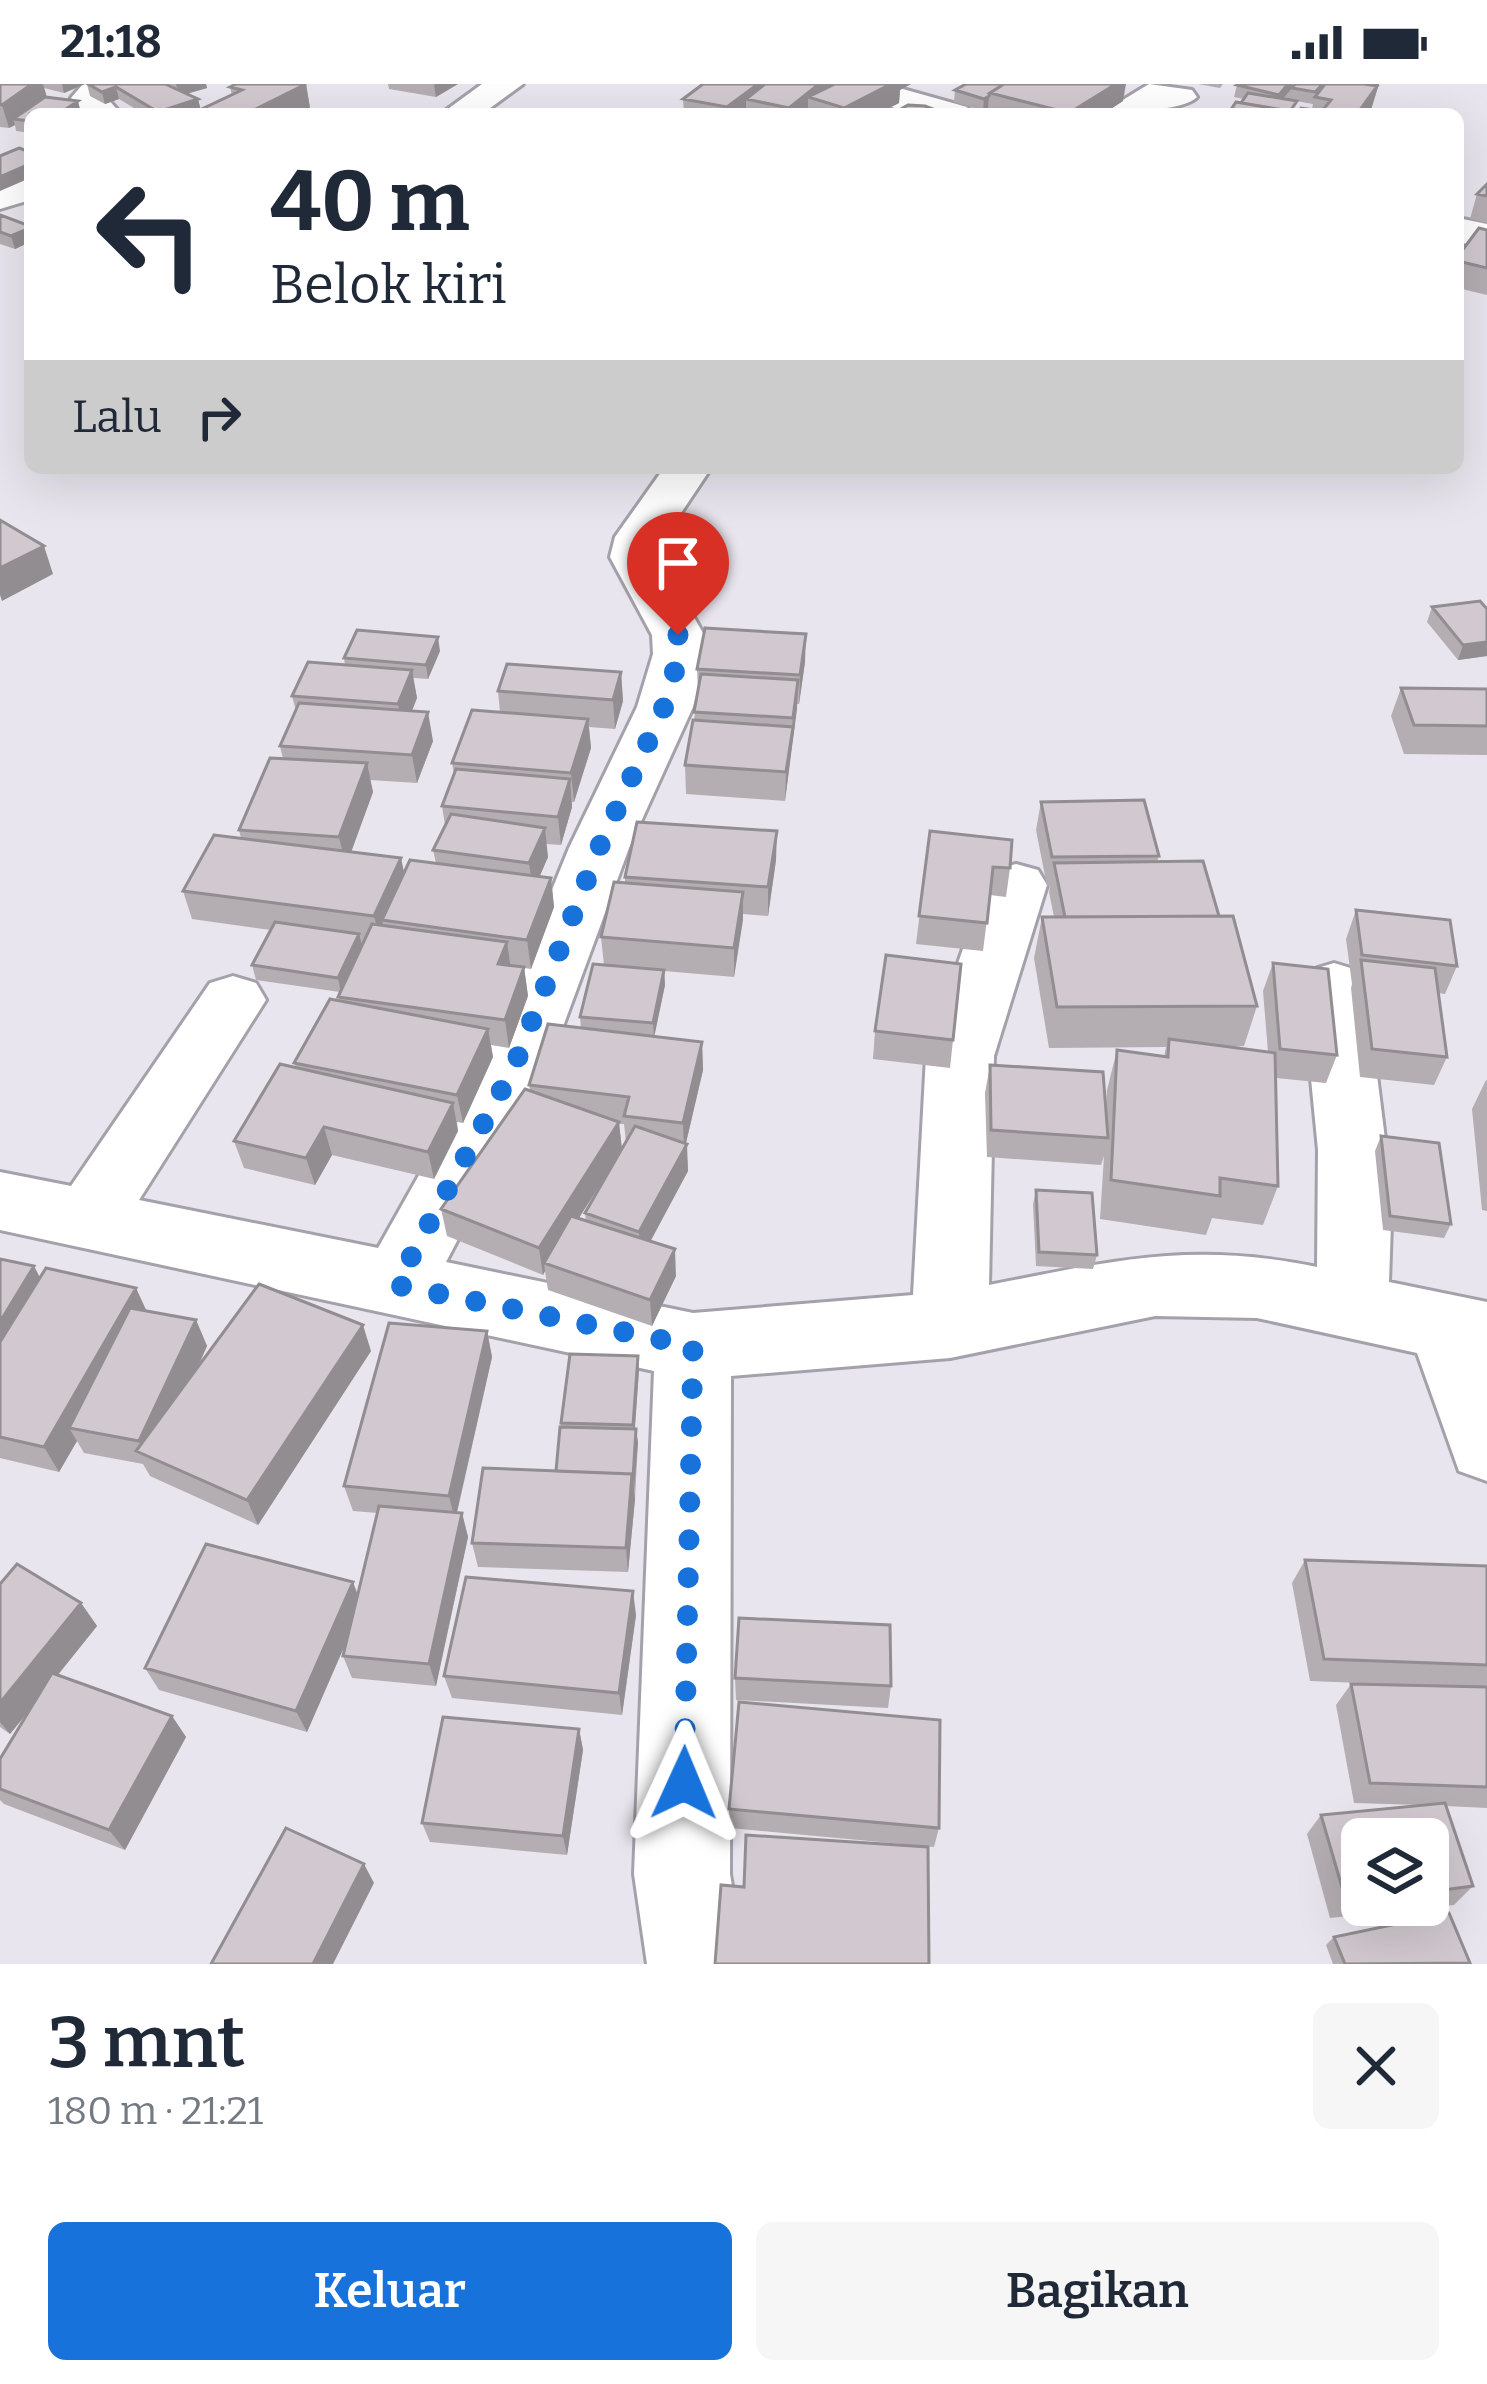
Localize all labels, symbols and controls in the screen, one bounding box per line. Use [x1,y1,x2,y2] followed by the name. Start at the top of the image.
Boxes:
[60,15,162,69] text: 21:18
[270,151,470,252] text: 40 m
[72,156,228,312] icon: left
[270,253,507,317] text: Belok kiri
[186,384,252,450] icon: right
[72,390,162,444] text: Lalu
[627,512,729,635] pin
[645,530,711,596] icon: arrive
[621,1720,747,1846] position arrow
[1341,1818,1449,1926] map controls
[1341,1818,1449,1926] button: layers
[48,2000,245,2086] text: 3 mnt
[1313,2003,1439,2129] button: close
[48,2088,263,2134] text: 180 m · 21:21
[48,2222,732,2360] button: Keluar
[756,2222,1439,2360] button: Bagikan

